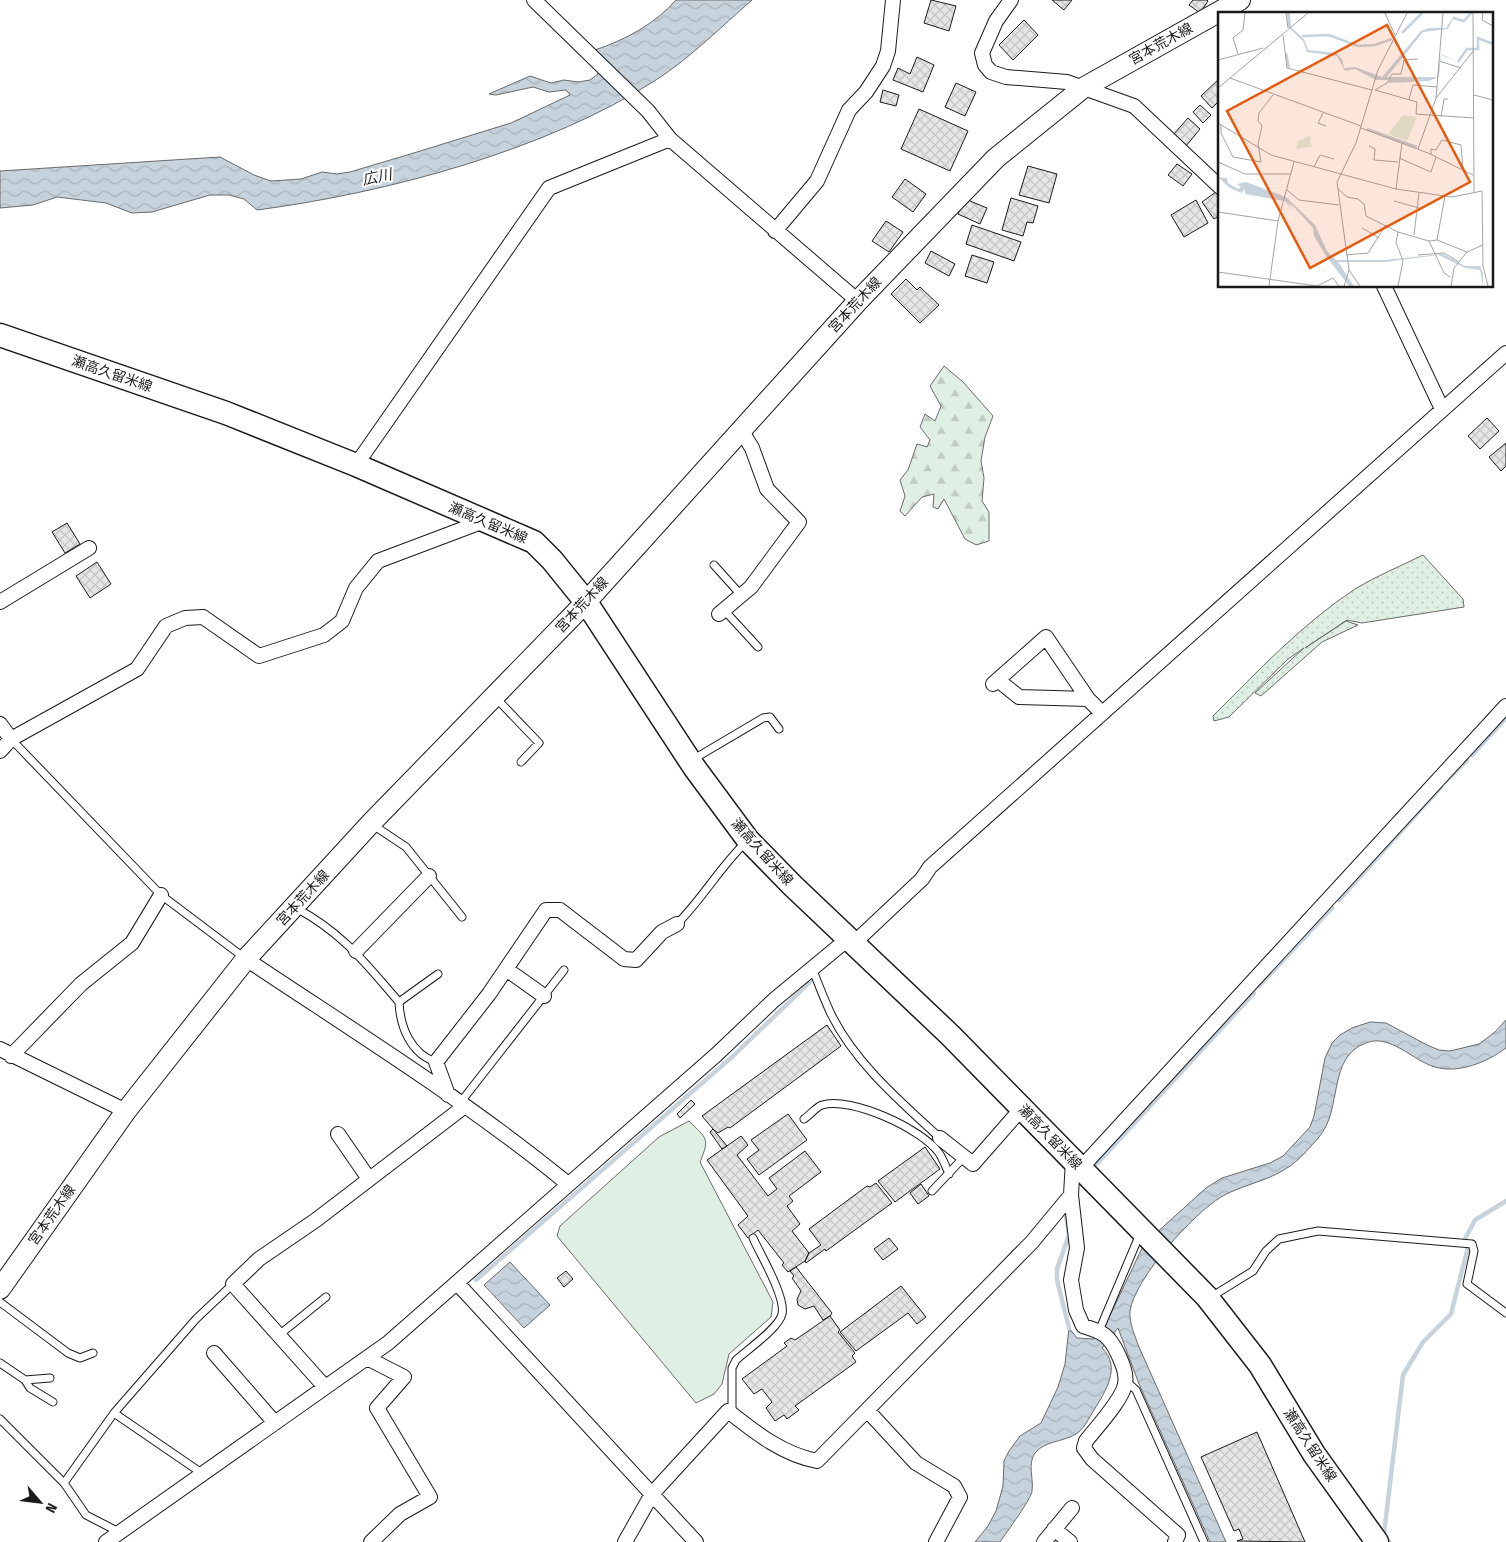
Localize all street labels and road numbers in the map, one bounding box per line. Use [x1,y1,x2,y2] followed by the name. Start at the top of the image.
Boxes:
[1126,20,1196,68] street label: 宮本荒木線
[825,274,885,336] street label: 宮本荒木線
[70,352,154,396] street label: 瀬高久留米線
[446,499,530,547] street label: 瀬高久留米線
[552,574,612,636] street label: 宮本荒木線
[728,815,796,889] street label: 瀬高久留米線
[273,867,333,929] street label: 宮本荒木線
[1015,1101,1085,1173] street label: 瀬高久留米線
[25,1181,79,1249] street label: 宮本荒木線
[1280,1405,1340,1485] street label: 瀬高久留米線

